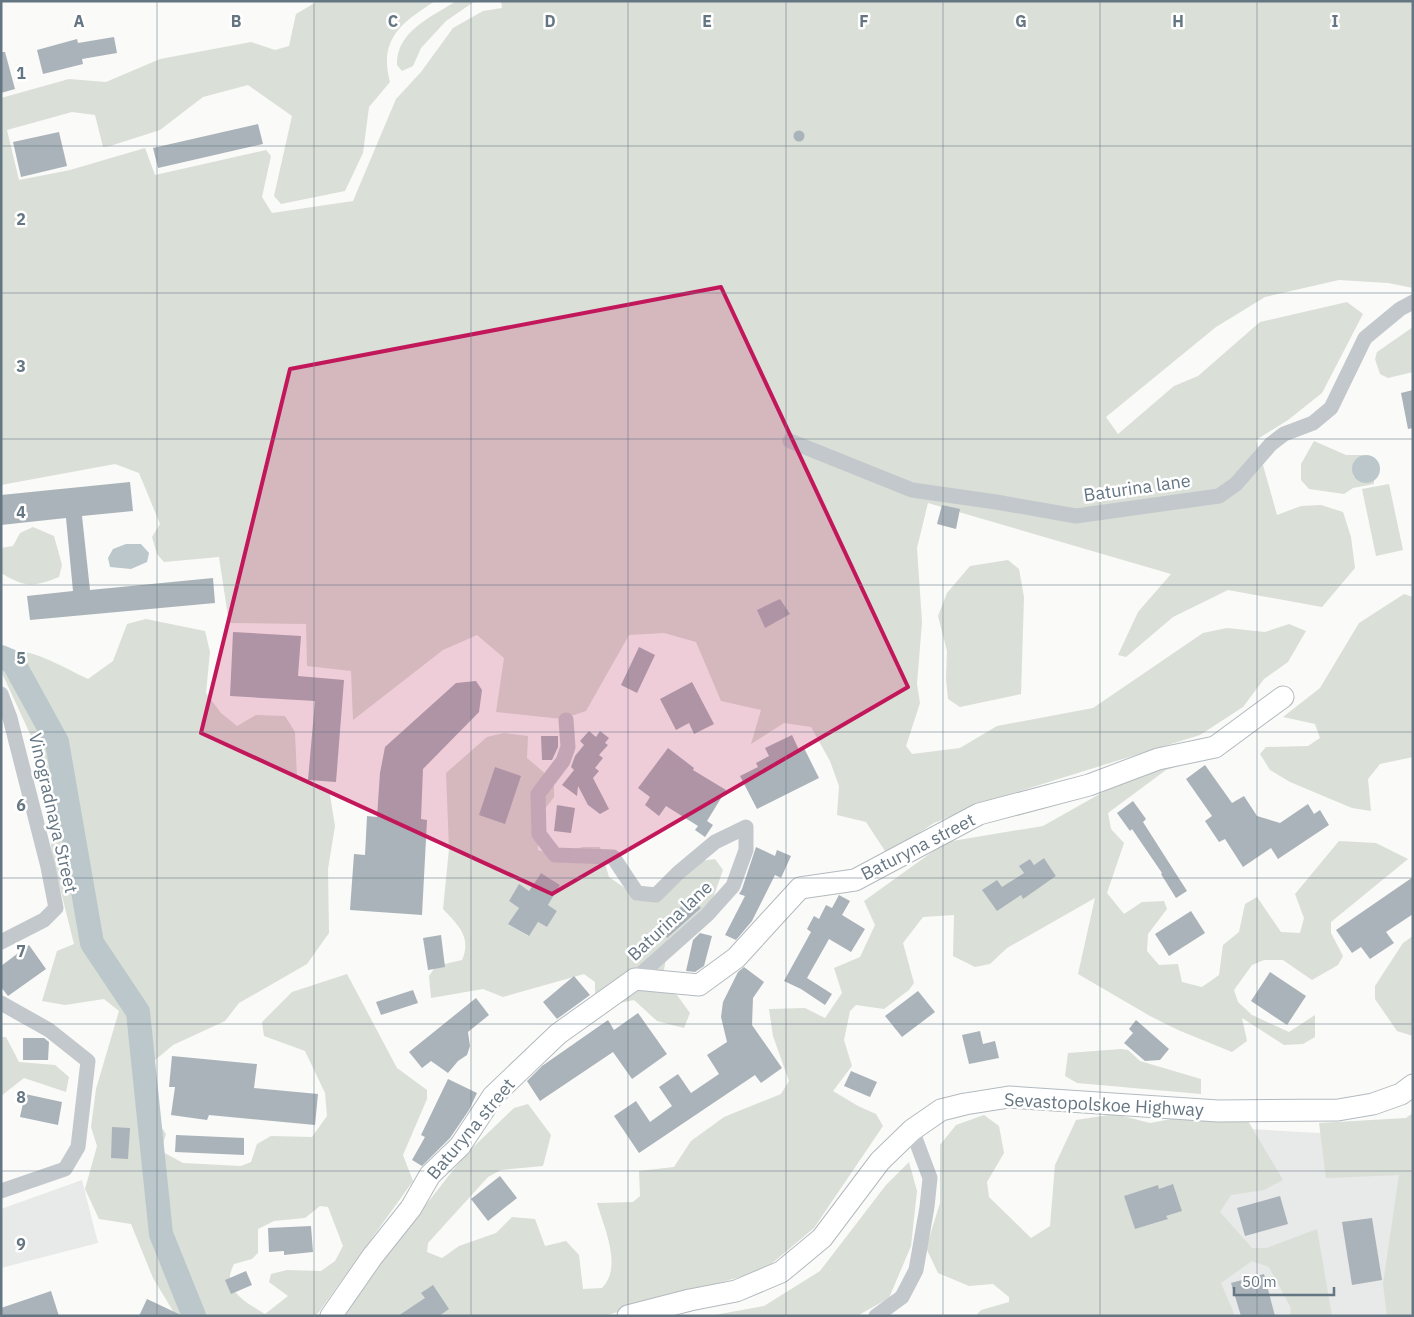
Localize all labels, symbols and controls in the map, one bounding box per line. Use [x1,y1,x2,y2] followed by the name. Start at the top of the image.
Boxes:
[74,11,85,31] text: A
[231,11,242,31] text: B
[388,11,398,31] text: C
[544,11,556,31] text: D
[702,11,712,31] text: E
[859,11,869,31] text: F
[1015,11,1027,31] text: G
[1172,11,1184,31] text: H
[1332,11,1339,31] text: I
[16,63,26,83] text: 1
[16,209,26,229] text: 2
[16,356,26,376] text: 3
[1082,469,1192,506] street label: Baturina lane
[16,502,26,522] text: 4
[16,648,26,668] text: 5
[24,731,83,895] street label: Vinogradnaya Street
[16,795,26,815] text: 6
[857,808,979,885] street label: Baturyna street
[622,875,717,966] street label: Baturina lane
[16,941,26,961] text: 7
[422,1073,520,1184] street label: Baturyna street
[16,1087,26,1107] text: 8
[1004,1088,1205,1121] street label: Sevastopolskoe Highway
[16,1234,26,1254] text: 9
[1234,1264,1334,1296] scale bar
[1242,1272,1277,1291] text: 50 m

